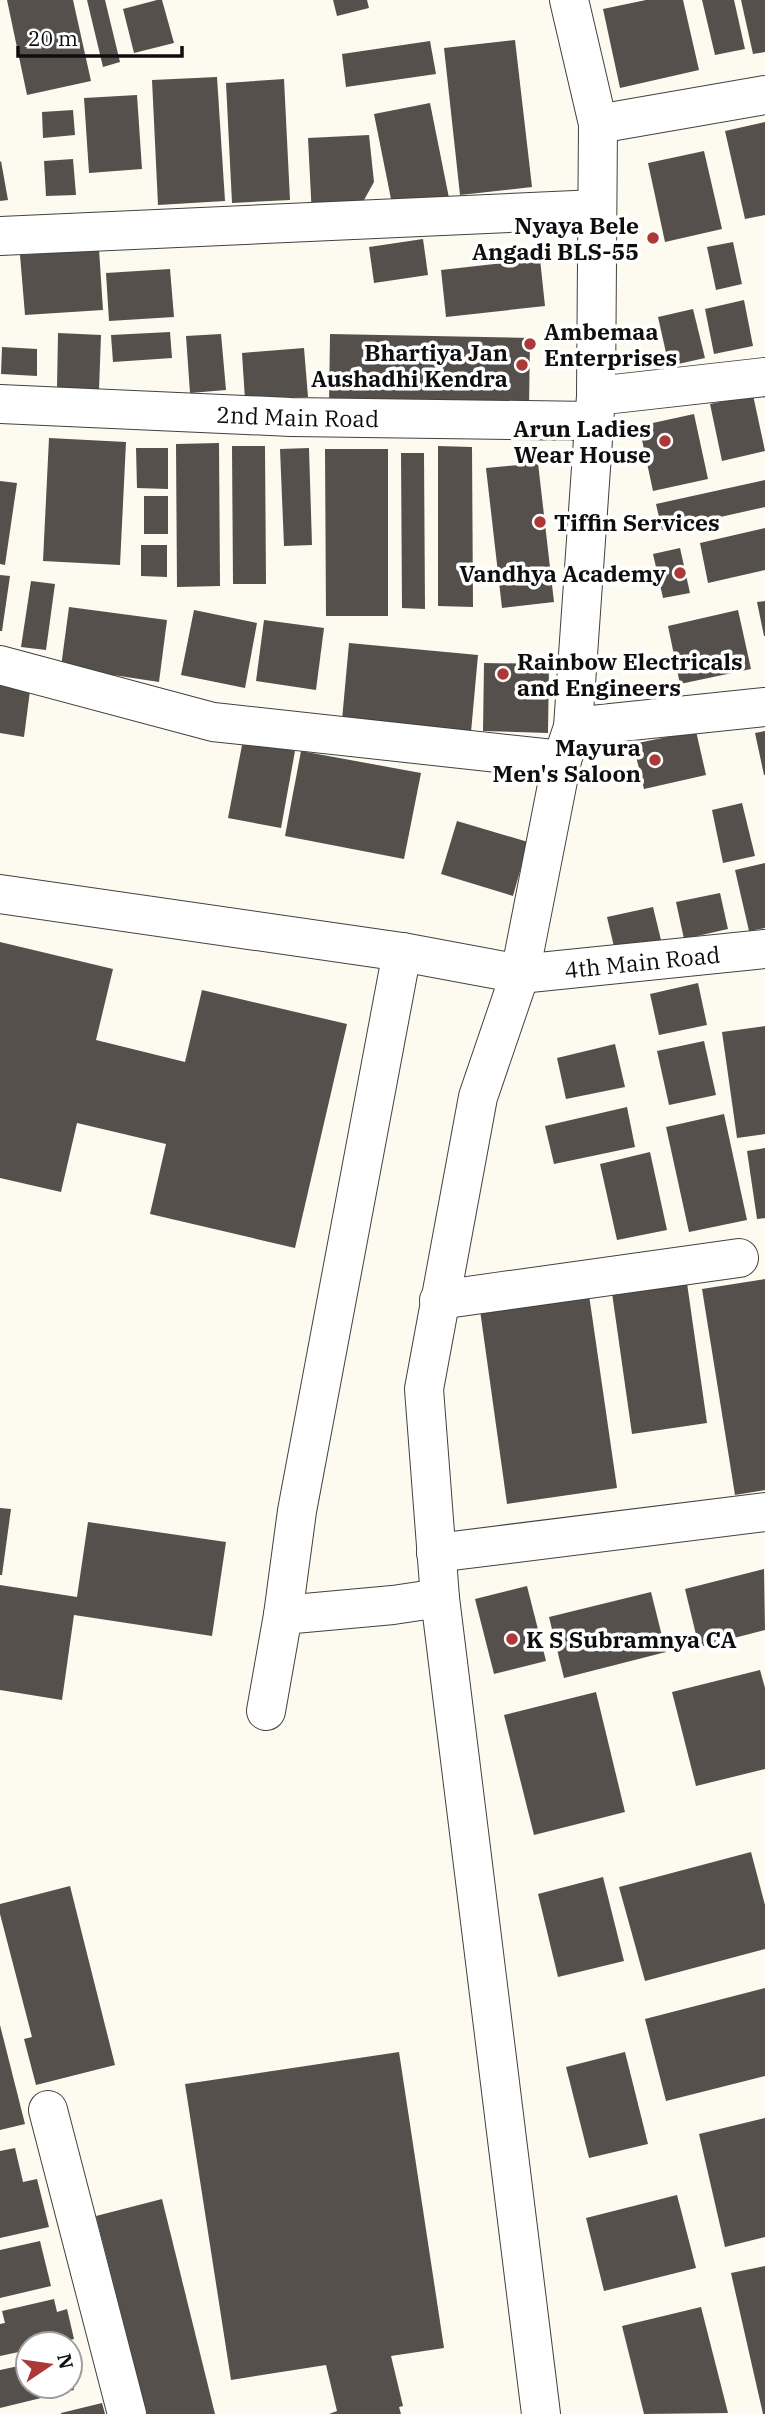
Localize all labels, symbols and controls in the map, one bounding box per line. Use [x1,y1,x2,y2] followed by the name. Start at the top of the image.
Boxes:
[18,14,182,58] scale bar
[28,24,78,52] text: 20 m
[472,210,639,266] place label: Nyaya Bele Angadi BLS-55
[645,230,661,246] marker: Nyaya Bele Angadi BLS-55
[544,316,677,372] place label: Ambemaa Enterprises
[522,336,538,352] marker: Ambemaa Enterprises
[311,337,508,393] place label: Bhartiya Jan Aushadhi Kendra
[514,357,530,373] marker: Bhartiya Jan Aushadhi Kendra
[216,399,379,433] street label: 2nd Main Road
[513,413,651,469] place label: Arun Ladies Wear House
[657,433,673,449] marker: Arun Ladies Wear House
[554,507,720,537] place label: Tiffin Services
[532,514,548,530] marker: Tiffin Services
[459,558,666,588] place label: Vandhya Academy
[672,565,688,581] marker: Vandhya Academy
[517,646,743,702] place label: Rainbow Electricals and Engineers
[495,666,511,682] marker: Rainbow Electricals and Engineers
[493,732,641,788] place label: Mayura Men's Saloon
[647,752,663,768] marker: Mayura Men's Saloon
[563,939,722,984] street label: 4th Main Road
[526,1624,736,1654] place label: K S Subramnya CA
[504,1631,520,1647] marker: K S Subramnya CA
[14,2330,84,2400] north arrow
[52,2351,79,2371] text: N

